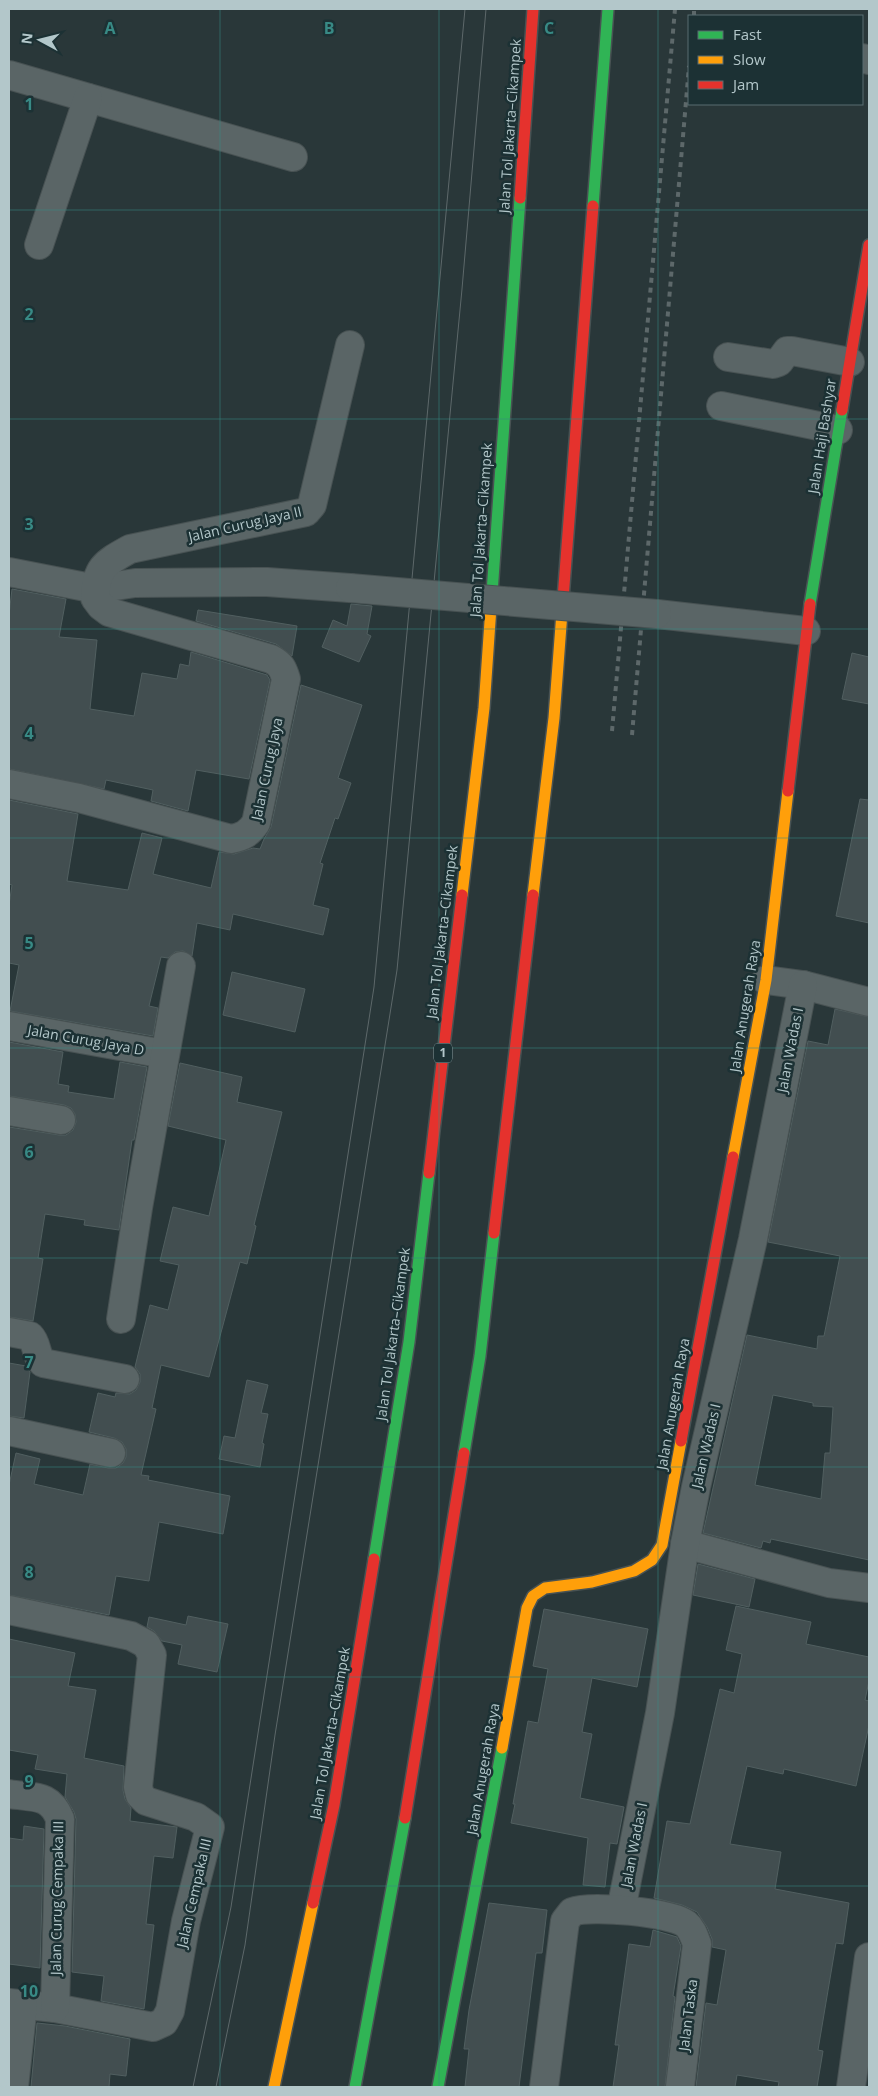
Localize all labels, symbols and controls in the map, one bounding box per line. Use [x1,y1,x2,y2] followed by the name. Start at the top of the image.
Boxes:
[15,15,65,65] north arrow
[688,15,863,105] legend
[104,17,116,39] text: A
[324,17,334,39] text: B
[544,17,554,39] text: C
[733,24,762,44] text: Fast
[16,32,37,45] text: N
[494,37,525,216] street label: Jalan Tol Jakarta–Cikampek
[733,49,766,69] text: Slow
[731,74,759,94] text: Jam
[24,93,34,115] text: 1
[24,303,34,325] text: 2
[803,377,840,497] street label: Jalan Haji Bashyar
[465,441,496,620] street label: Jalan Tol Jakarta–Cikampek
[184,501,303,546] street label: Jalan Curug Jaya II
[24,513,34,535] text: 3
[246,716,287,824] street label: Jalan Curug Jaya
[24,722,34,744] text: 4
[421,843,462,1022] street label: Jalan Tol Jakarta–Cikampek
[24,932,34,954] text: 5
[724,939,764,1075] street label: Jalan Anugerah Raya
[772,1006,807,1096] street label: Jalan Wadas I
[24,1020,146,1059] street label: Jalan Curug Jaya D
[434,1044,452,1062] road number: 1
[24,1141,34,1163] text: 6
[371,1245,414,1424] street label: Jalan Tol Jakarta–Cikampek
[651,1337,693,1473] street label: Jalan Anugerah Raya
[24,1351,34,1373] text: 7
[686,1402,724,1492] street label: Jalan Wadas I
[24,1561,34,1583] text: 8
[305,1645,354,1823] street label: Jalan Tol Jakarta–Cikampek
[461,1702,503,1838] street label: Jalan Anugerah Raya
[24,1770,34,1792] text: 9
[616,1801,651,1891] street label: Jalan Wadas I
[46,1821,67,1977] street label: Jalan Curug Cempaka III
[171,1836,215,1951] street label: Jalan Cempaka III
[673,1978,701,2054] street label: Jalan Taska
[20,1980,38,2002] text: 10

